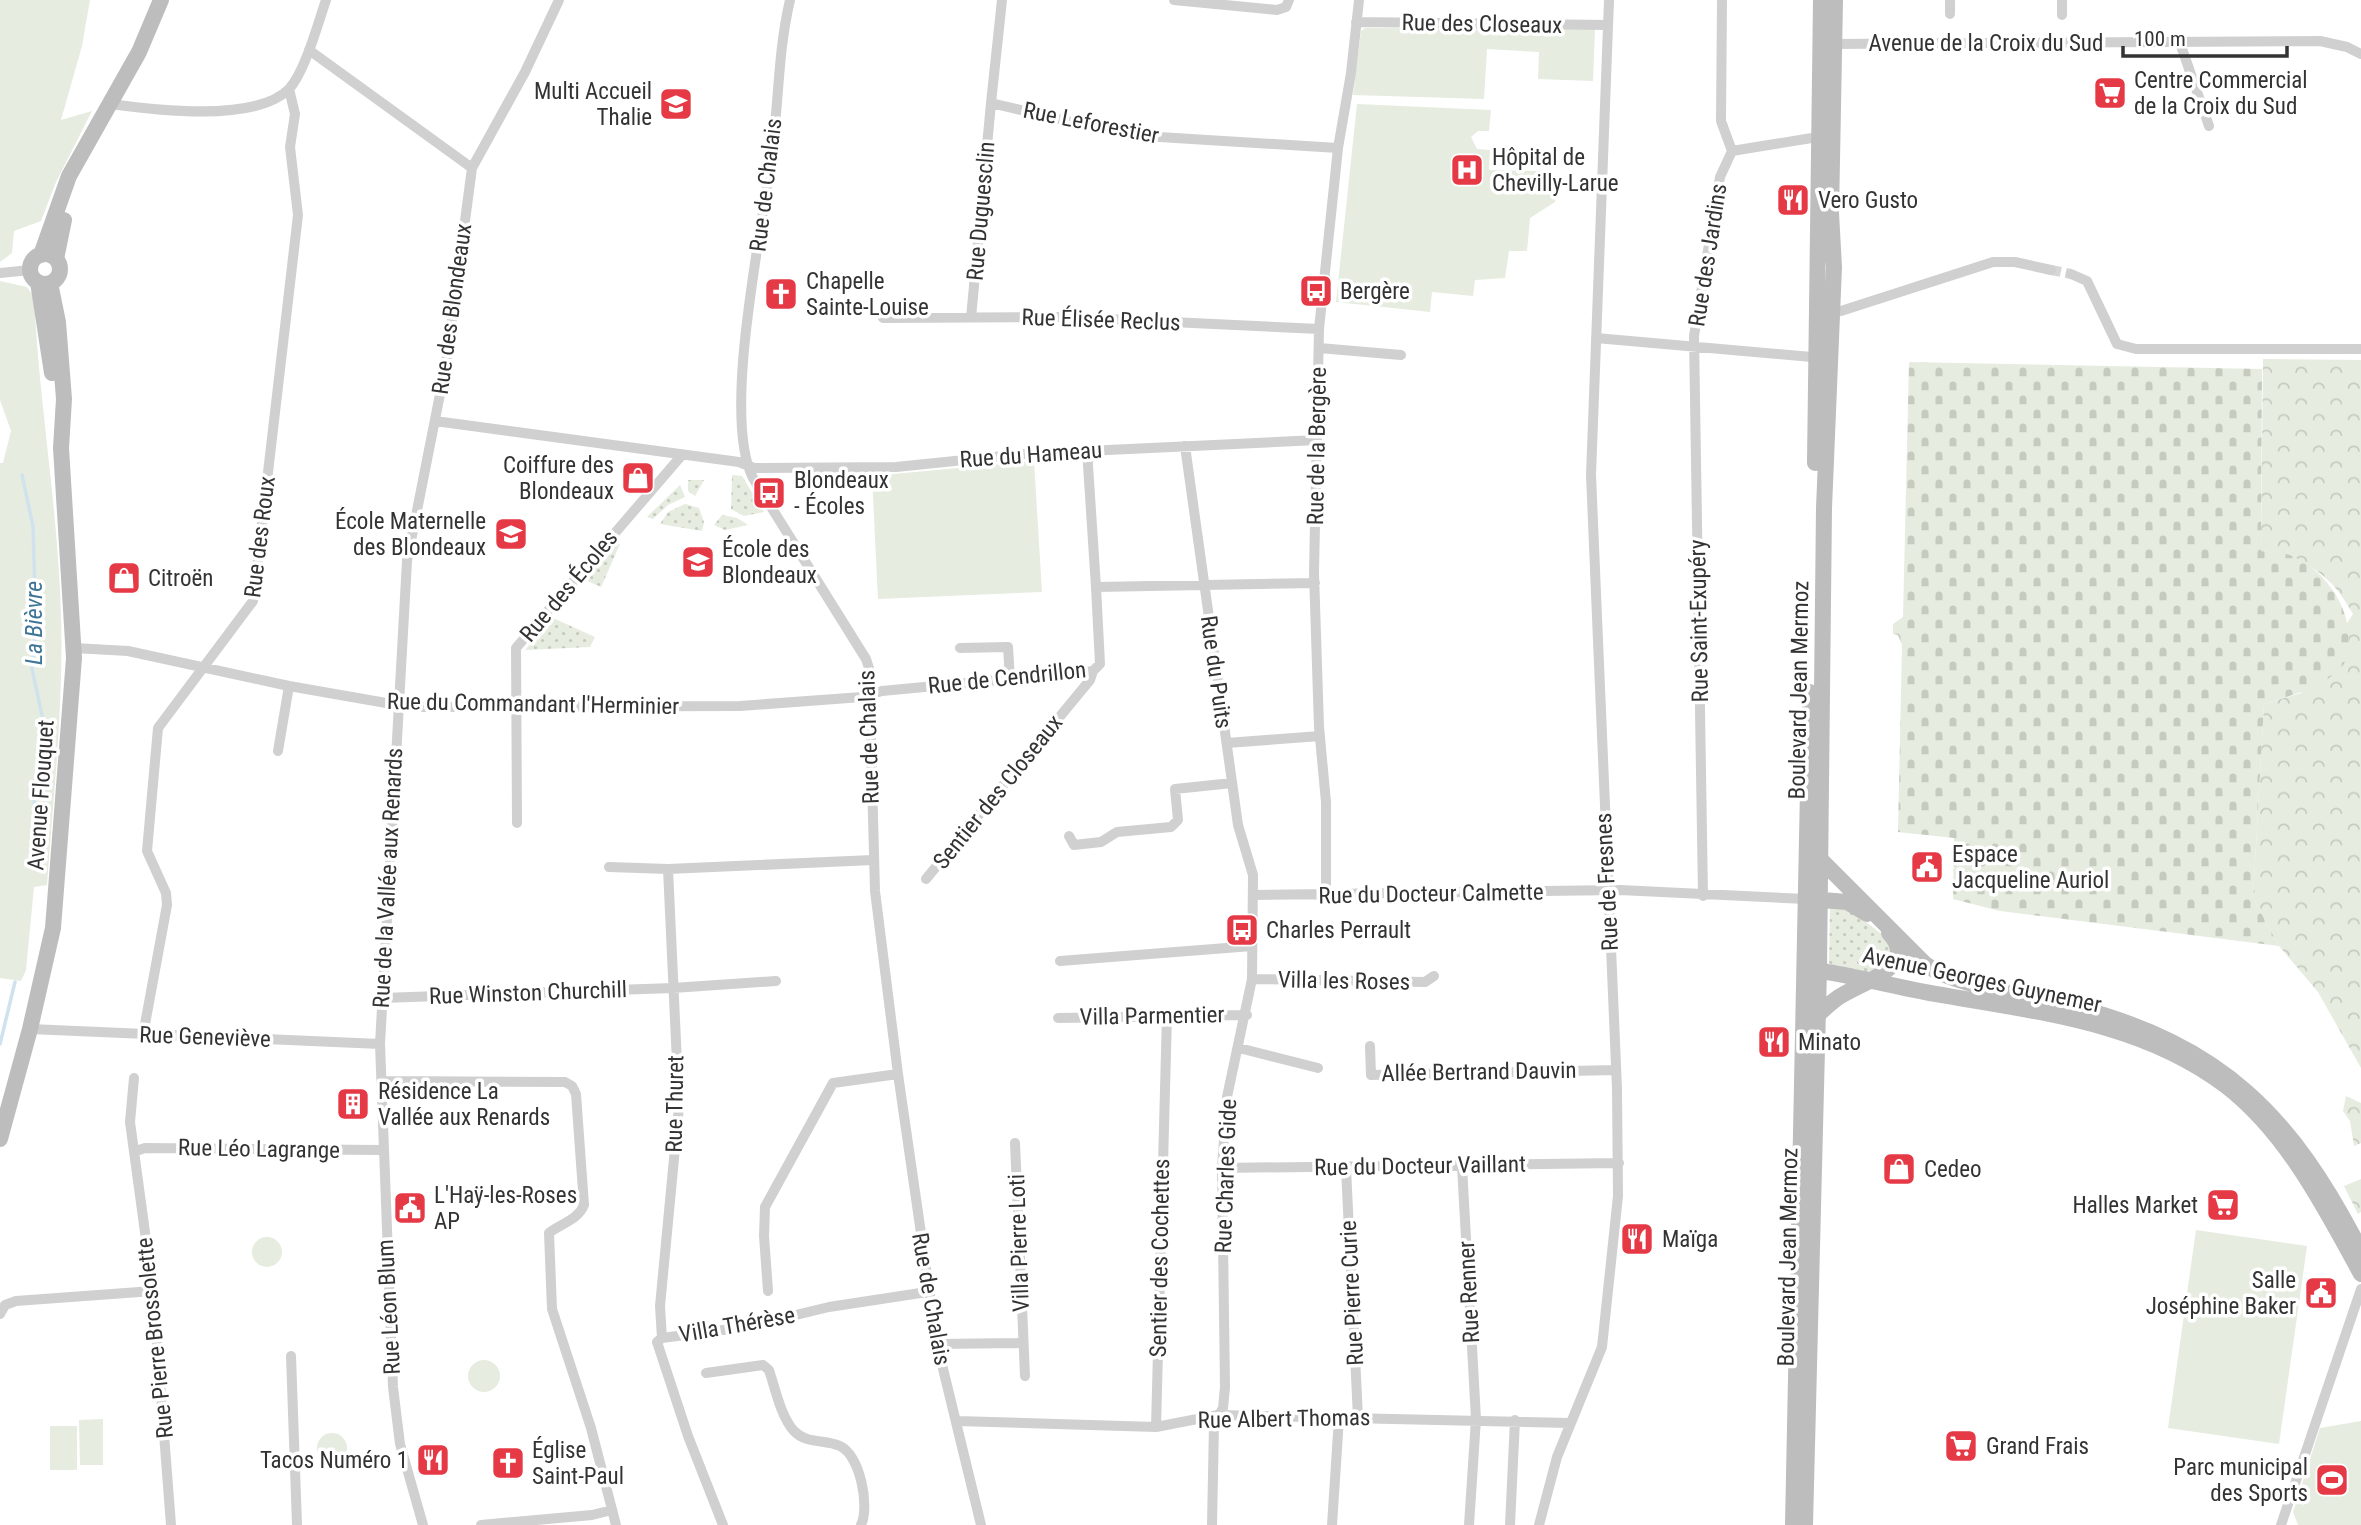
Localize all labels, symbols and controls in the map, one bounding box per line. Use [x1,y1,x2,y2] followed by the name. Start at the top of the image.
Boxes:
[1401,9,1563,39] street label: Rue des Closeaux
[2123,14,2288,58] scale bar
[2134,27,2186,51] text: 100 m
[1869,30,2103,57] street label: Avenue de la Croix du Sud
[2134,67,2308,120] place label: Centre Commercial de la Croix du Sud
[2091,74,2129,112] supermarket icon: Centre Commercial de la Croix du Sud
[534,78,652,131] place label: Multi Accueil Thalie
[657,85,695,123] school or university icon: Multi Accueil Thalie
[1021,97,1161,149] street label: Rue Leforestier
[744,117,788,253] street label: Rue de Chalais
[961,140,1001,282] street label: Rue Duguesclin
[1492,144,1619,197] place label: Hôpital de Chevilly-Larue
[1448,151,1486,189] hospital icon: Hôpital de Chevilly-Larue
[1683,181,1733,329] street label: Rue des Jardins
[1774,181,1812,219] restaurant icon: Vero Gusto
[1818,187,1918,214] place label: Vero Gusto
[427,222,477,396] street label: Rue des Blondeaux
[806,268,929,321] place label: Chapelle Sainte-Louise
[1297,272,1335,310] bus stop icon: Bergère
[762,275,800,313] church icon: Chapelle Sainte-Louise
[1340,278,1410,305] place label: Bergère
[1021,303,1181,336] street label: Rue Élisée Reclus
[1302,367,1332,525] street label: Rue de la Bergère
[959,437,1103,473] street label: Rue du Hameau
[503,452,614,505] place label: Coiffure des Blondeaux
[619,459,657,497] shop icon: Coiffure des Blondeaux
[794,467,889,520] place label: Blondeaux - Écoles
[750,474,788,512] bus stop icon: Blondeaux - Écoles
[239,475,281,599] street label: Rue des Roux
[335,507,486,561] place label: École Maternelle des Blondeaux
[492,515,530,553] school or university icon: École Maternelle des Blondeaux
[514,524,623,647] street label: Rue des Écoles
[722,535,817,589] place label: École des Blondeaux
[1684,539,1714,703] street label: Rue Saint-Exupéry
[679,543,717,581] school or university icon: École des Blondeaux
[105,559,143,597] shop icon: Citroën
[148,565,213,592] place label: Citroën
[1784,580,1814,800] street label: Boulevard Jean Mermoz
[20,581,48,665] water label: La Bièvre
[1195,614,1237,730] street label: Rue du Puits
[927,656,1087,700] street label: Rue de Cendrillon
[853,670,885,804] street label: Rue de Chalais
[387,688,679,720] street label: Rue du Commandant l'Herminier
[928,710,1068,874] street label: Sentier des Closeaux
[22,719,60,871] street label: Avenue Flouquet
[368,747,408,1009] street label: Rue de la Vallée aux Renards
[1590,812,1624,952] street label: Rue de Fresnes
[1952,841,2109,894] place label: Espace Jacqueline Auriol
[1908,848,1946,886] public building icon: Espace Jacqueline Auriol
[1318,879,1544,909] street label: Rue du Docteur Calmette
[1223,911,1261,949] bus stop icon: Charles Perrault
[1266,917,1411,944] place label: Charles Perrault
[1860,941,2104,1019] street label: Avenue Georges Guynemer
[1278,966,1410,996] street label: Villa les Roses
[429,976,627,1010] street label: Rue Winston Churchill
[1079,1001,1225,1031] street label: Villa Parmentier
[139,1021,271,1053] street label: Rue Geneviève
[1755,1023,1793,1061] restaurant icon: Minato
[1798,1029,1861,1056] place label: Minato
[661,1055,689,1153] street label: Rue Thuret
[1381,1057,1577,1087] street label: Allée Bertrand Dauvin
[378,1078,550,1131] place label: Résidence La Vallée aux Renards
[334,1085,372,1123] building icon: Résidence La Vallée aux Renards
[1210,1098,1242,1254] street label: Rue Charles Gide
[178,1134,340,1164] street label: Rue Léo Lagrange
[1773,1147,1803,1367] street label: Boulevard Jean Mermoz
[1880,1150,1918,1188] shop icon: Cedeo
[1314,1151,1526,1181] street label: Rue du Docteur Vaillant
[1924,1156,1982,1183] place label: Cedeo
[1145,1158,1175,1358] street label: Sentier des Cochettes
[1003,1173,1035,1313] street label: Villa Pierre Loti
[434,1182,577,1235] place label: L'Haÿ-les-Roses AP
[2204,1186,2242,1224] supermarket icon: Halles Market
[391,1189,429,1227] public building icon: L'Haÿ-les-Roses AP
[2072,1192,2198,1219] place label: Halles Market
[1335,1220,1369,1366] street label: Rue Pierre Curie
[1618,1220,1656,1258] restaurant icon: Maïga
[1662,1226,1718,1253] place label: Maïga
[906,1231,956,1367] street label: Rue de Chalais
[131,1236,179,1440] street label: Rue Pierre Brossolette
[372,1239,406,1375] street label: Rue Léon Blum
[1453,1240,1485,1344] street label: Rue Renner
[2146,1267,2296,1320] place label: Salle Joséphine Baker
[2302,1274,2340,1312] public building icon: Salle Joséphine Baker
[677,1302,797,1348] street label: Villa Thérèse
[1197,1404,1371,1434] street label: Rue Albert Thomas
[1942,1427,1980,1465] supermarket icon: Grand Frais
[1986,1433,2089,1460] place label: Grand Frais
[532,1436,624,1490] place label: Église Saint-Paul
[414,1441,452,1479] restaurant icon: Tacos Numéro 1
[489,1444,527,1482] church icon: Église Saint-Paul
[260,1447,408,1474] place label: Tacos Numéro 1
[2173,1454,2308,1507] place label: Parc municipal des Sports
[2313,1461,2351,1499] sports icon: Parc municipal des Sports

